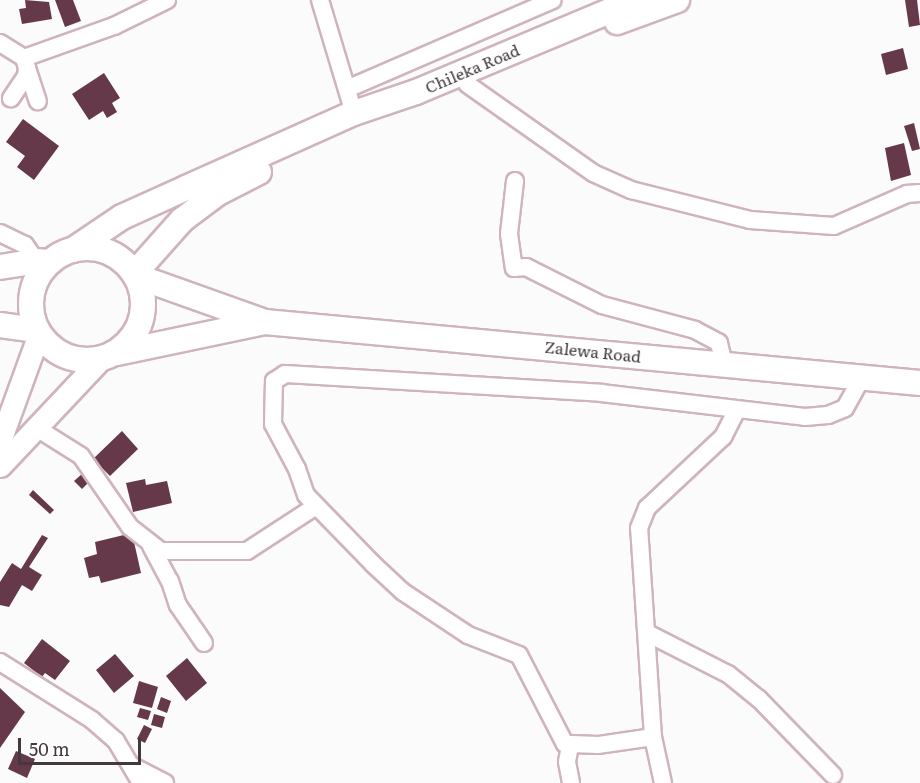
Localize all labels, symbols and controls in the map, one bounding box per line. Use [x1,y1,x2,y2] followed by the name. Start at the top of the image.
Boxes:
[422,40,522,96] street label: Chileka Road
[544,336,642,366] street label: Zalewa Road
[21,726,144,764] scale bar
[29,735,70,762] text: 50 m

